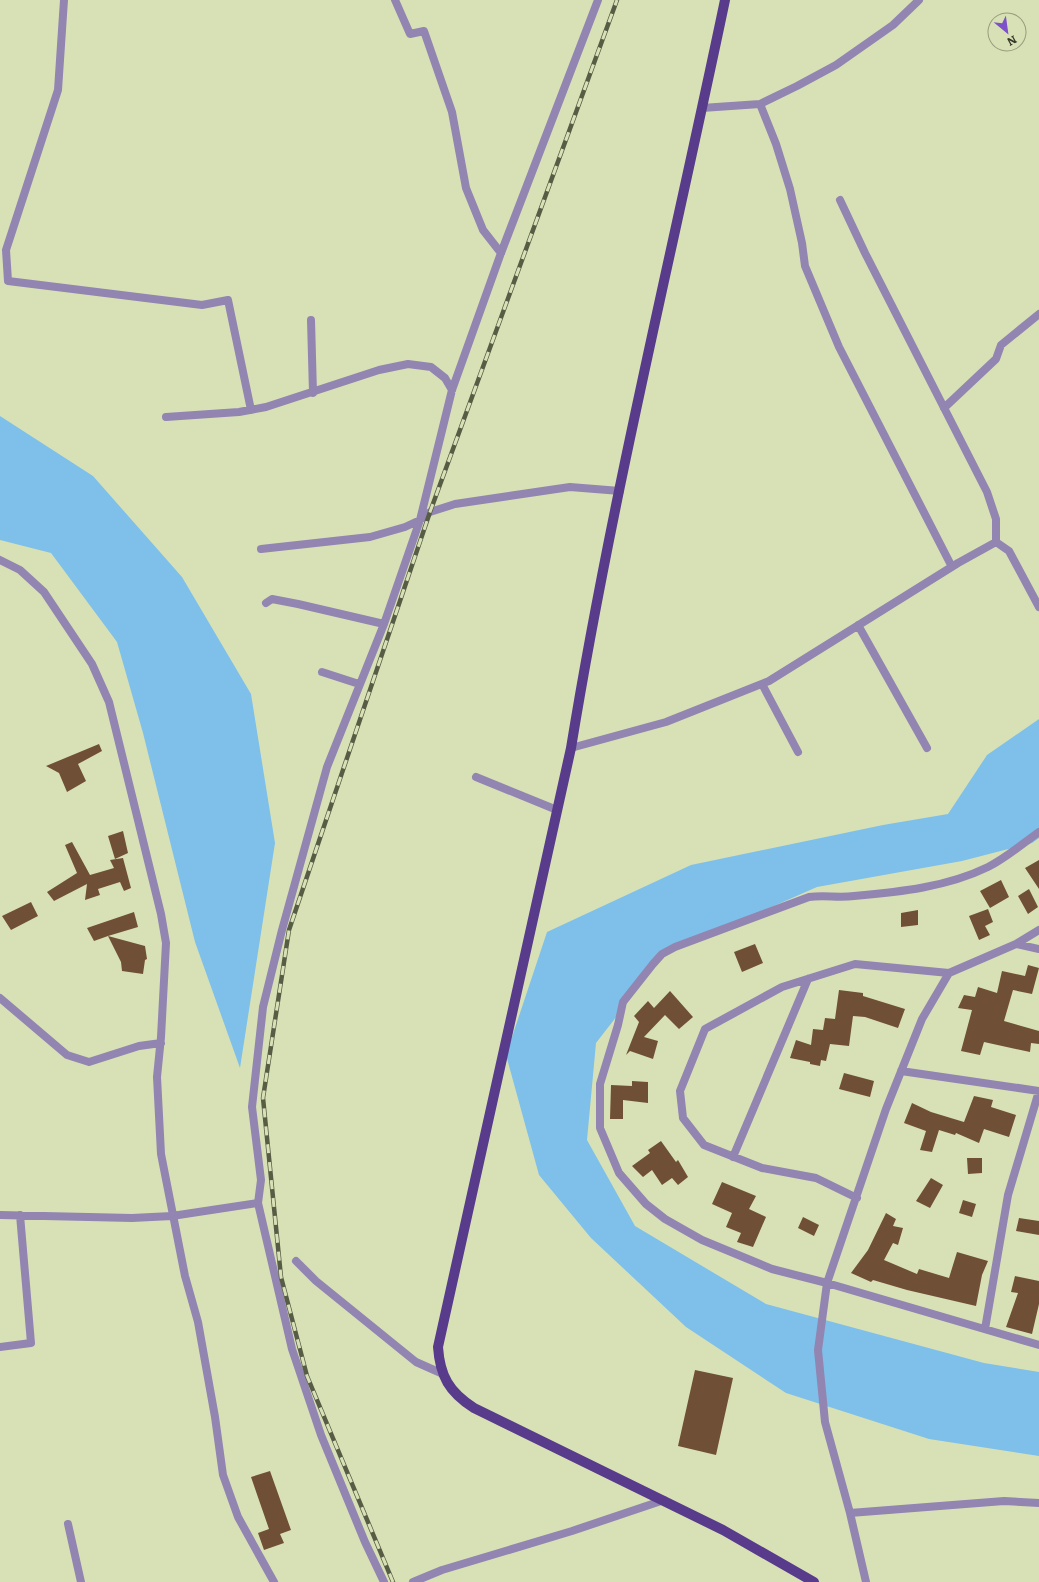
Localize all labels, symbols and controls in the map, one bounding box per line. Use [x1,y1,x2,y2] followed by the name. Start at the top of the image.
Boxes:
[987,12,1027,52] north arrow
[1004,32,1020,51] text: N

